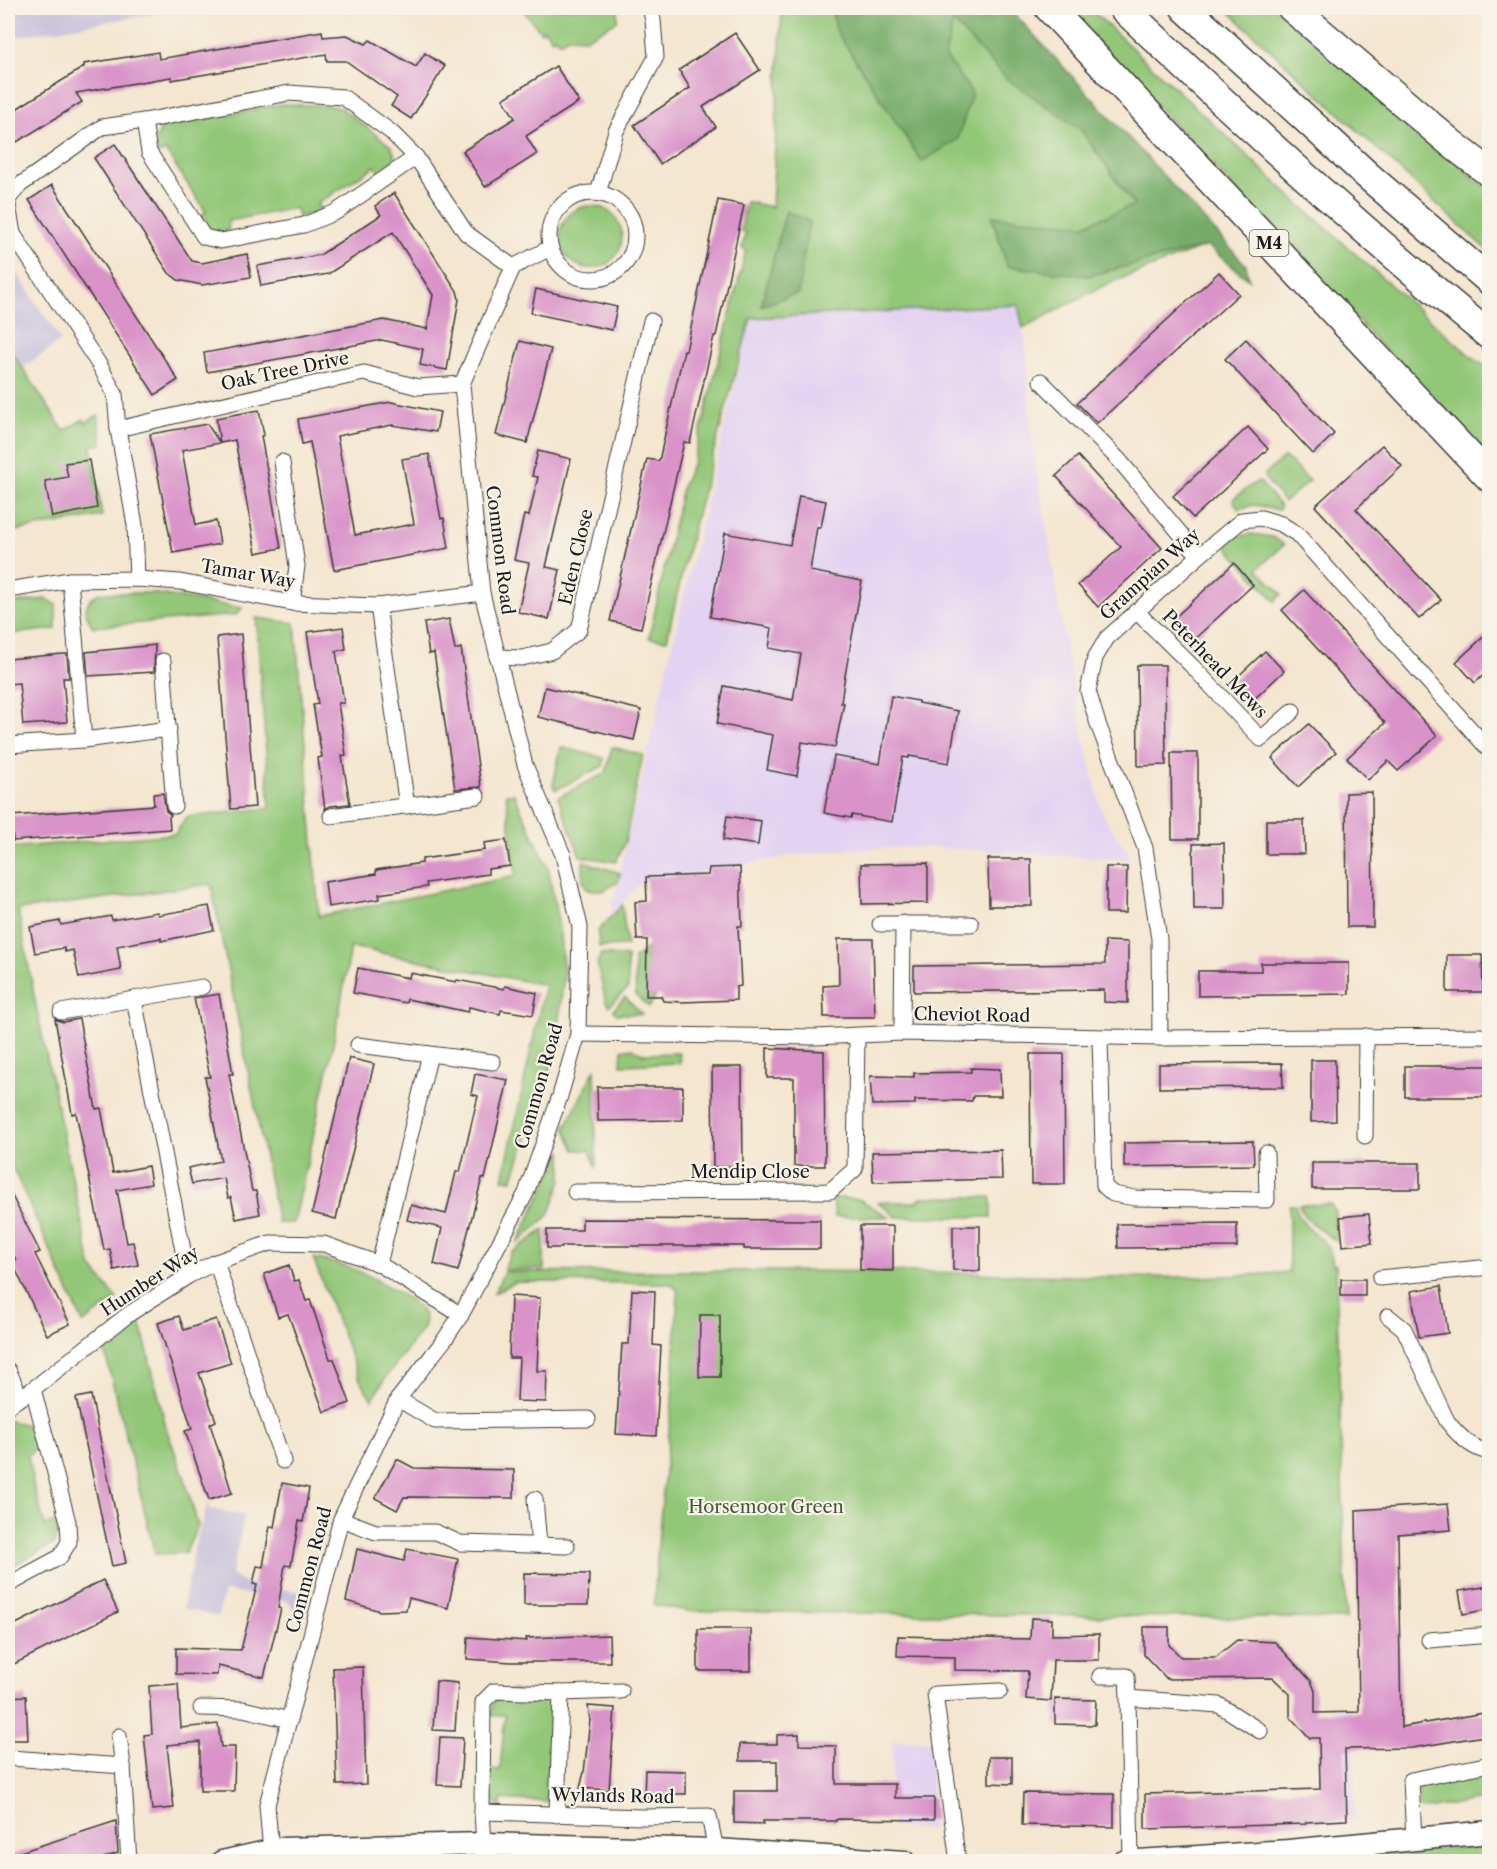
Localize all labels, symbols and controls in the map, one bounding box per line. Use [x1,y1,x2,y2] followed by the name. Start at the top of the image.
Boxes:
[1250,230,1288,256] road number: M4
[219,347,351,395] street label: Oak Tree Drive
[481,484,519,616] street label: Common Road
[554,507,598,607] street label: Eden Close
[1095,523,1205,625] street label: Grampian Way
[199,555,298,593] street label: Tamar Way
[1158,605,1272,723] street label: Peterhead Mews
[913,1003,1031,1027] street label: Cheviot Road
[511,1020,568,1152] street label: Common Road
[690,1161,810,1183] street label: Mendip Close
[97,1241,204,1321] street label: Humber Way
[688,1496,844,1518] park label: Horsemoor Green
[282,1504,336,1636] street label: Common Road
[550,1784,675,1808] street label: Wylands Road

